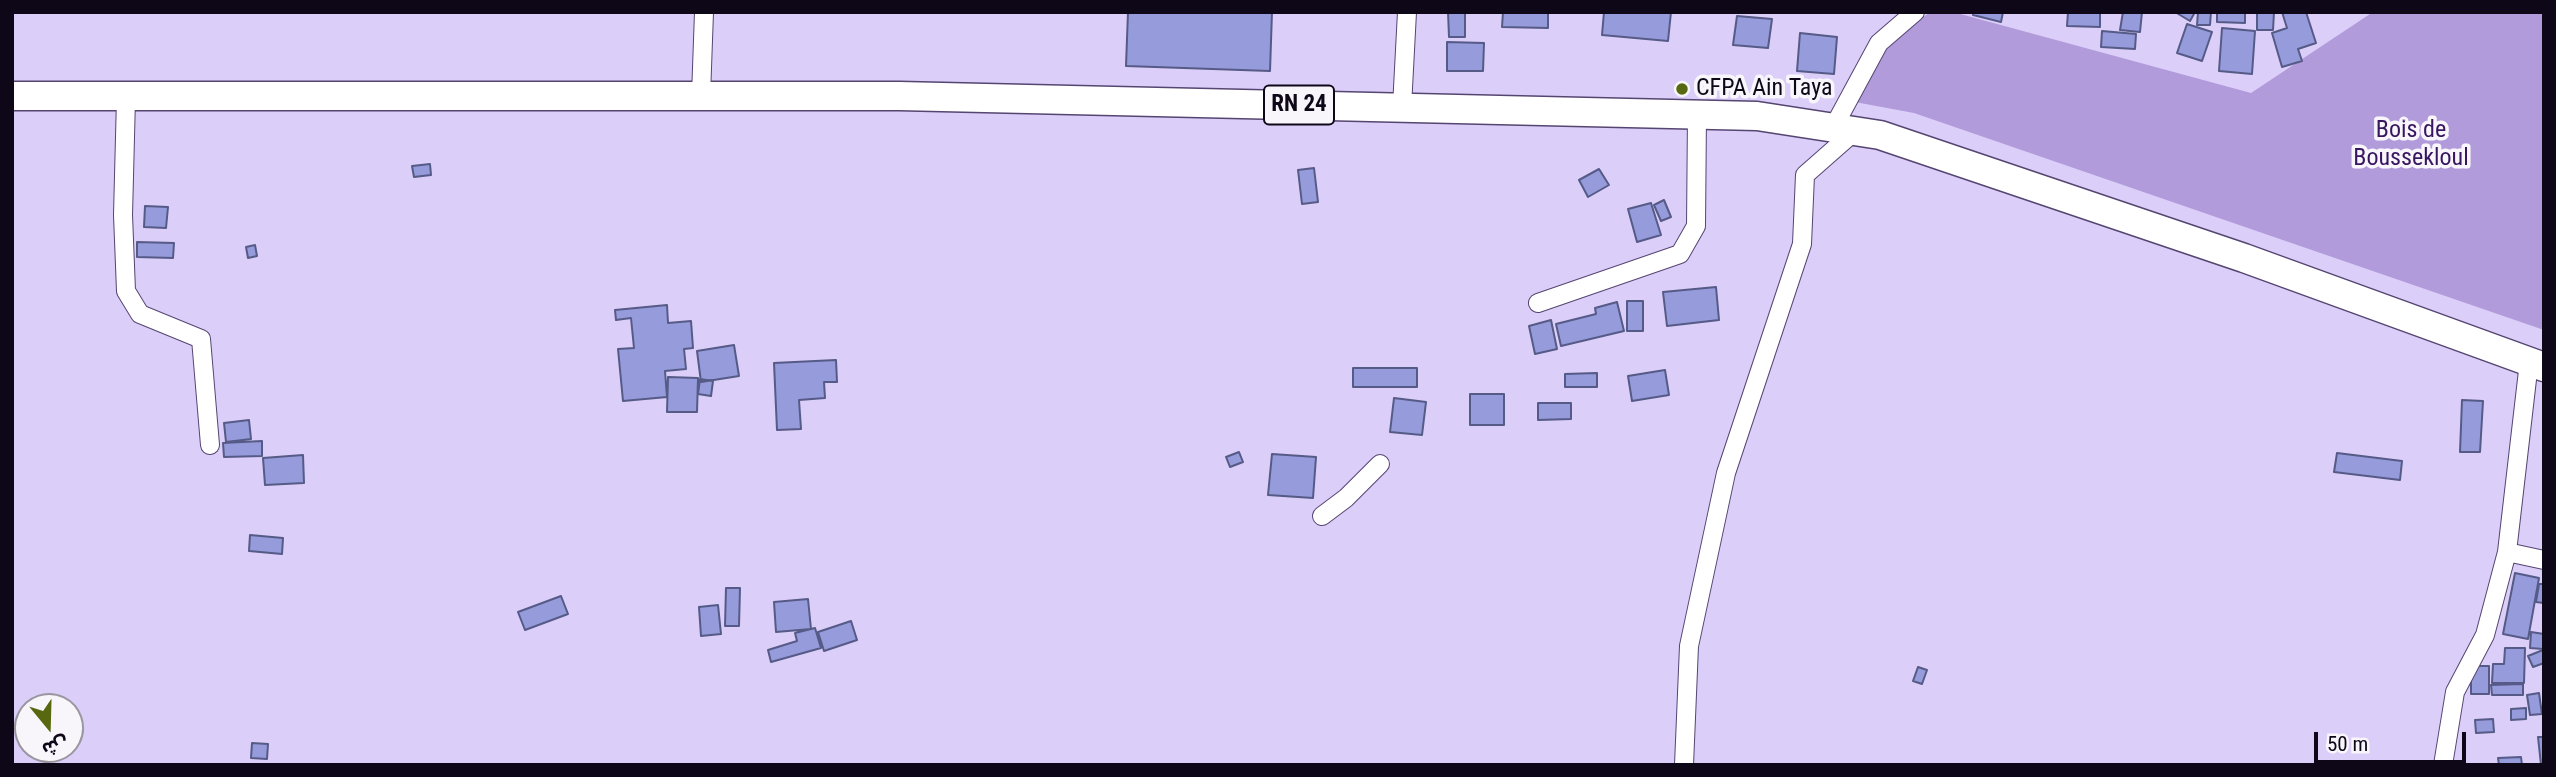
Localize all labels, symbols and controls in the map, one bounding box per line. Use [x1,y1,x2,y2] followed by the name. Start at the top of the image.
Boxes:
[1696,75,1832,103] place label: CFPA Ain Taya
[1674,81,1690,97] marker: CFPA Ain Taya
[1264,86,1334,124] road number: RN 24
[2353,117,2469,173] park label: Bois de Boussekloul
[14,693,84,763] north arrow
[2318,718,2470,762] scale bar
[39,731,71,762] text: ش
[2327,732,2368,756] text: 50 m

